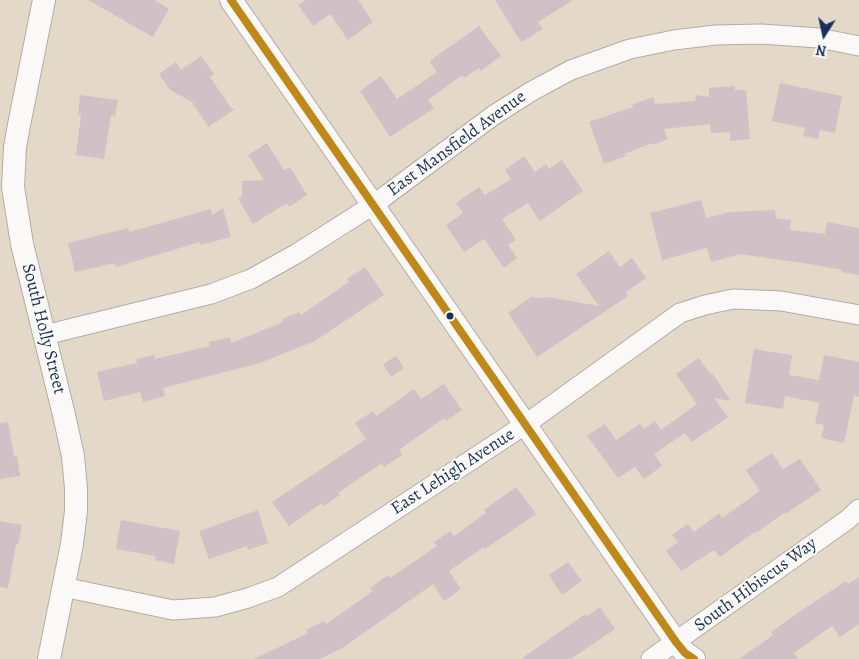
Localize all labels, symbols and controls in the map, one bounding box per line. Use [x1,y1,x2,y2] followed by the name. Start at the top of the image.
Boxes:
[799,10,849,60] north arrow
[815,40,828,61] text: N
[384,87,530,201] street label: East Mansfield Avenue
[16,261,70,397] street label: South Holly Street
[445,311,455,321] unlabelled marker
[387,424,519,520] street label: East Lehigh Avenue
[690,533,822,637] street label: South Hibiscus Way

